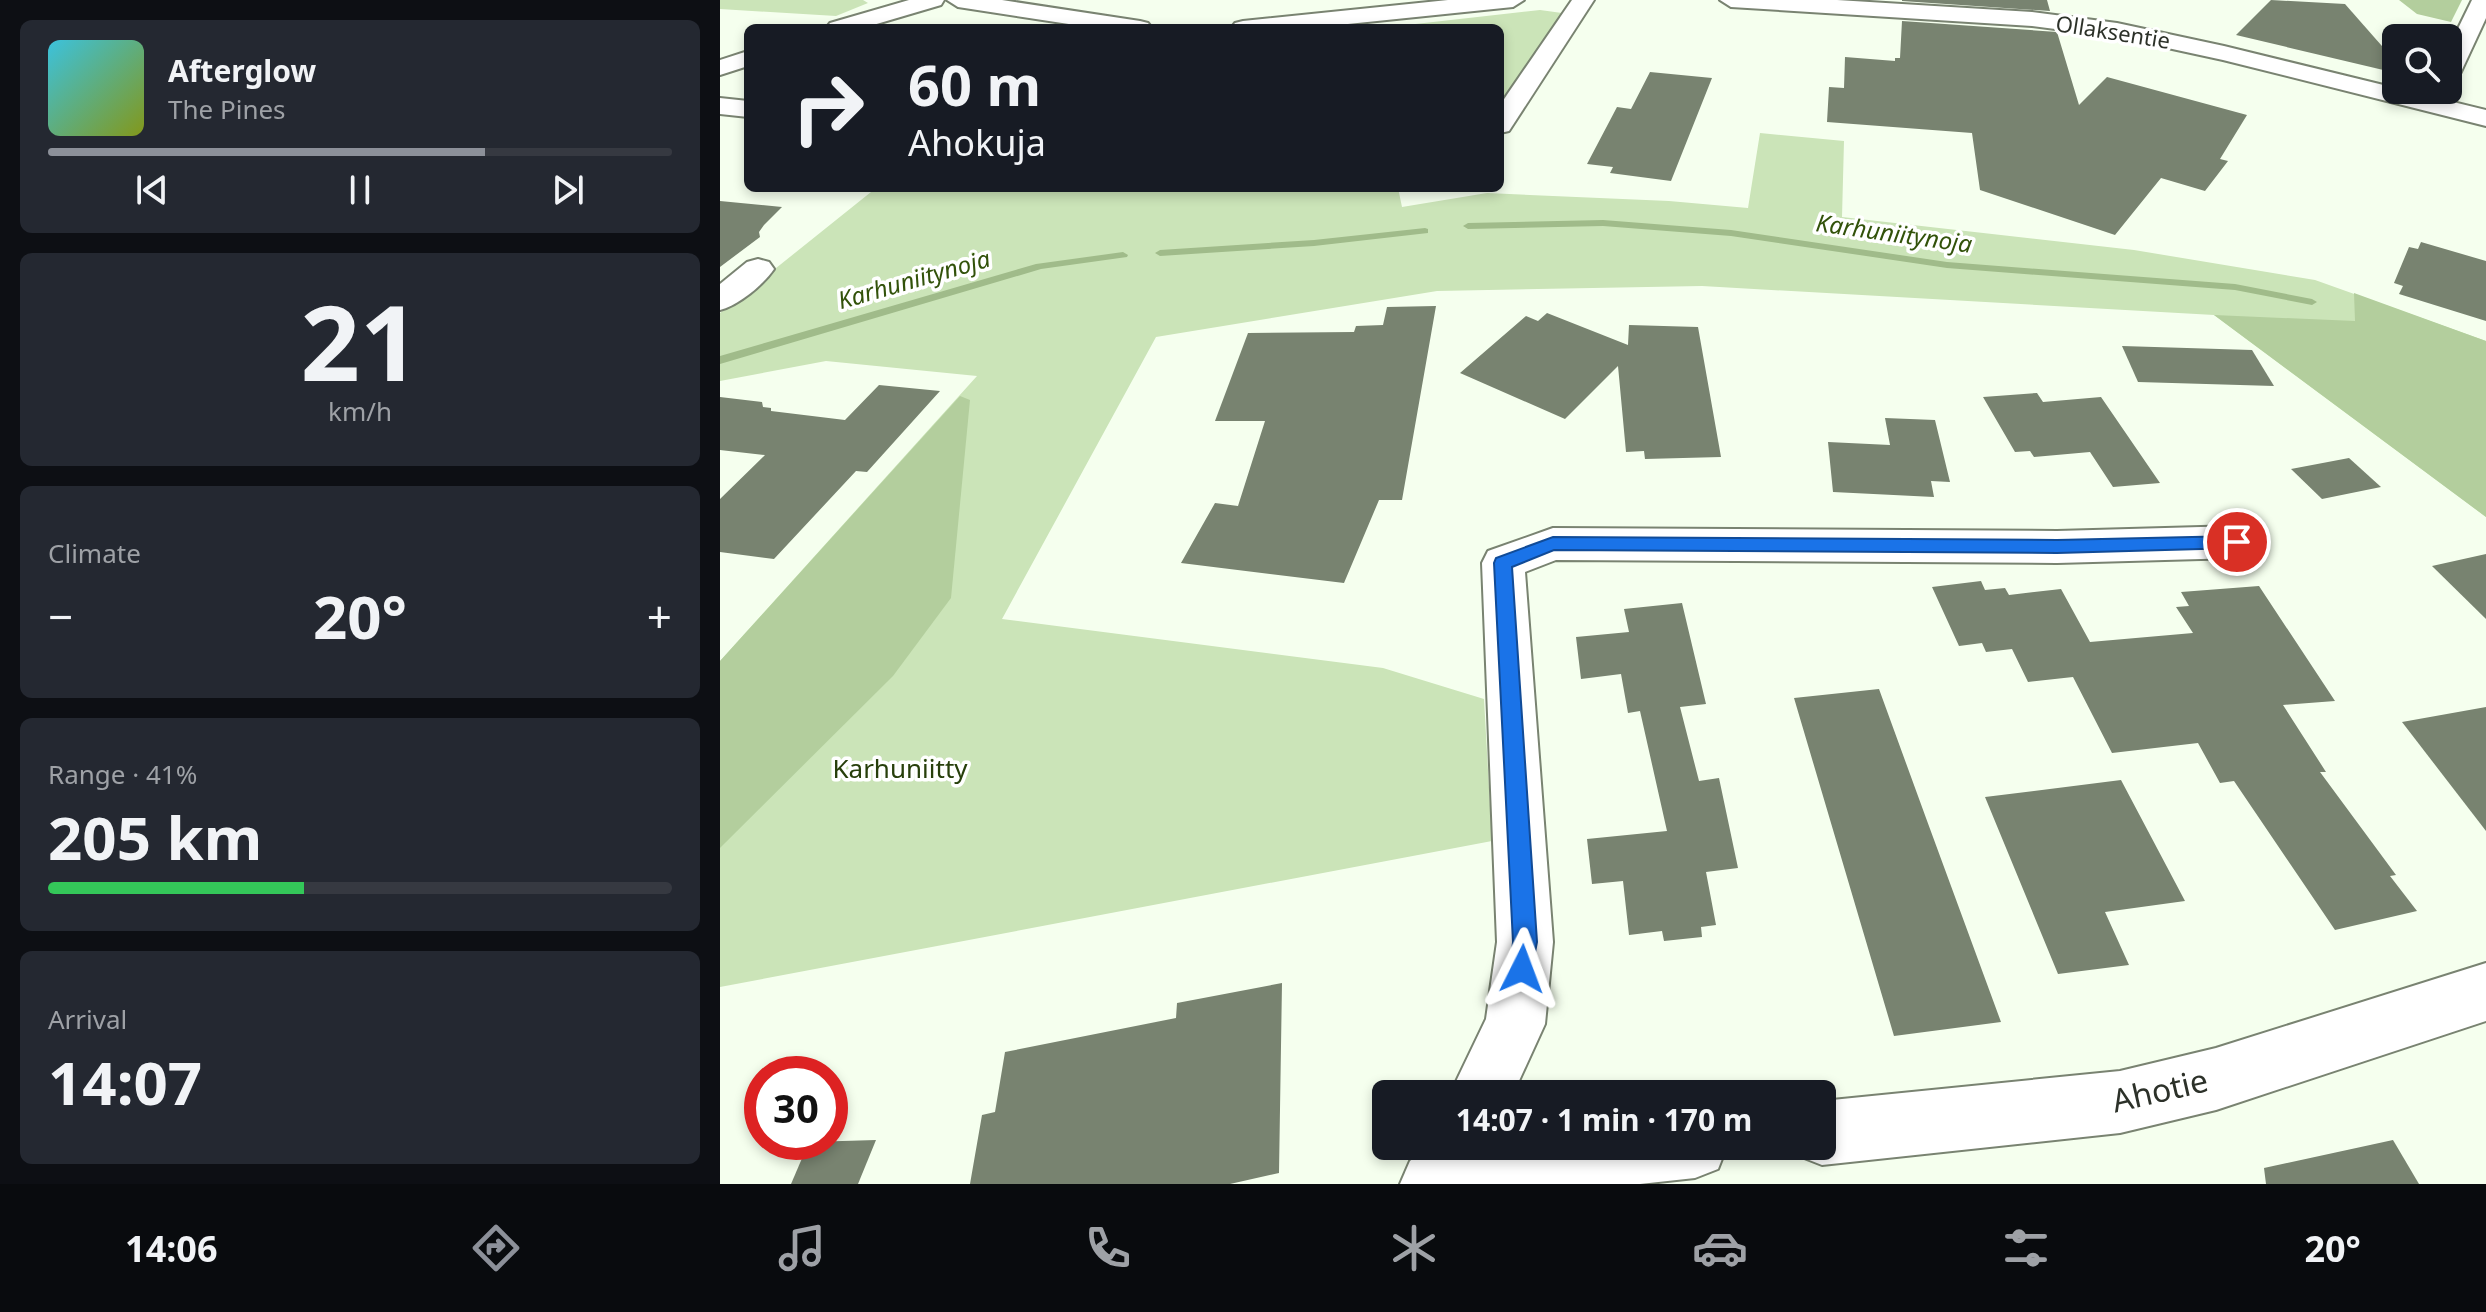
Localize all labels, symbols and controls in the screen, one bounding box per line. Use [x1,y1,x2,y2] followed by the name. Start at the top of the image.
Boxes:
[2054,7,2172,55] street label: Ollaksentie
[2382,24,2462,104] map controls
[2382,24,2462,104] button: search
[908,46,1041,122] text: 60 m
[168,50,316,91] text: Afterglow
[776,56,880,160] icon: right
[168,91,286,127] text: The Pines
[908,118,1046,167] text: Ahokuja
[130,168,174,212] icon: previous
[338,168,382,212] icon: pause
[546,168,590,212] icon: next
[1814,205,1975,260] water label: Karhuniitynoja
[834,241,994,316] water label: Karhuniitynoja
[301,270,419,411] text: 21
[328,393,392,429] text: km/h
[2203,508,2271,576] pin
[2215,520,2259,564] icon: arrive
[48,535,141,571] text: Climate
[313,575,407,657] text: 20°
[48,586,73,646] text: −
[647,586,672,646] text: +
[832,750,968,786] park label: Karhuniitty
[48,756,197,792] text: Range · 41%
[48,796,262,878] text: 205 km
[1480,927,1564,1011] position arrow
[48,1001,127,1037] text: Arrival
[48,1041,202,1123] text: 14:07
[744,1056,848,1160] speed limit sign: 30
[2107,1058,2212,1121] street label: Ahotie
[1456,1099,1752,1140] text: 14:07 · 1 min · 170 m
[468,1220,524,1276] icon: directions
[774,1220,830,1276] icon: music
[1080,1220,1136,1276] icon: phone
[1386,1220,1442,1276] icon: climate
[1692,1220,1748,1276] icon: car
[1998,1220,2054,1276] icon: filters
[125,1224,218,1273] text: 14:06
[2304,1224,2361,1273] text: 20°

